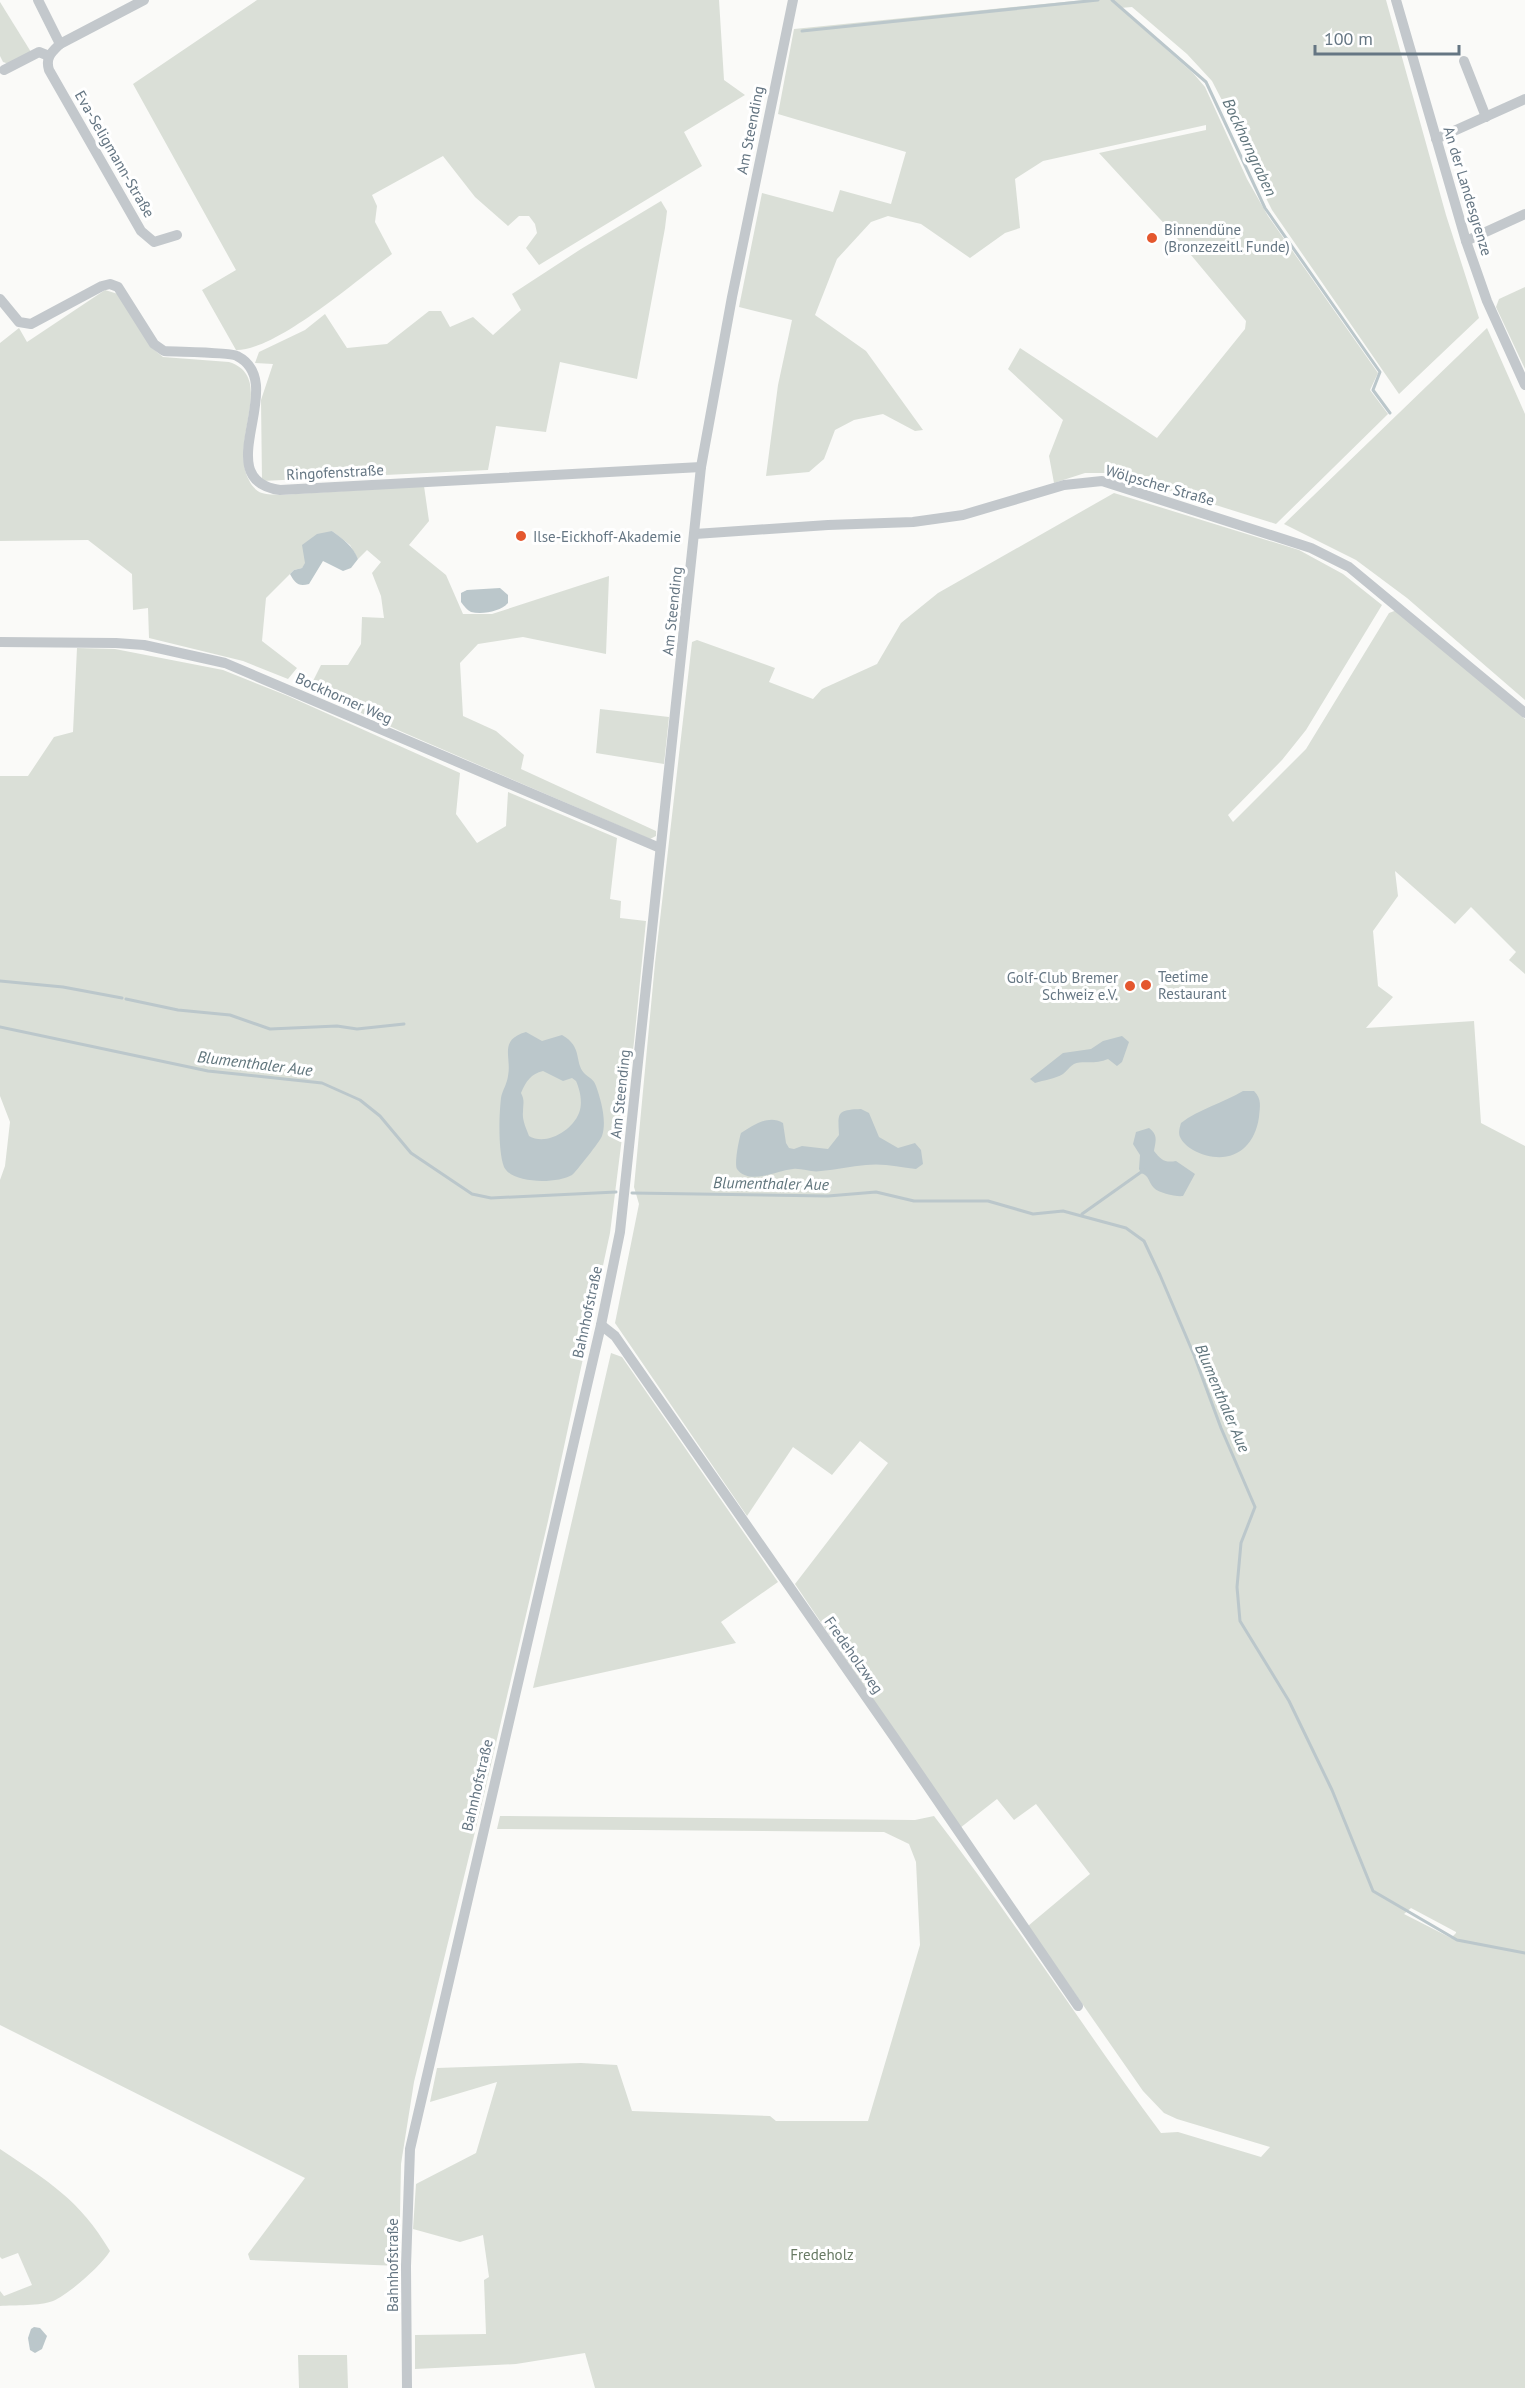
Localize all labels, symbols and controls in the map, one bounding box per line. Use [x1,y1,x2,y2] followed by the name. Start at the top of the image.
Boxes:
[1315,18,1459,56] scale bar
[1324,27,1373,50] text: 100 m
[732,84,768,176] street label: Am Steending
[71,87,159,221] street label: Eva-Seligmann-Straße
[1219,95,1281,199] water label: Bockhorngraben
[1439,124,1497,258] street label: An der Landesgrenze
[1164,220,1290,256] place label: Binnendüne (Bronzezeitl. Funde)
[1145,231,1159,245] marker: Binnendüne (Bronzezeitl. Funde)
[286,460,384,484] street label: Ringofenstraße
[1103,460,1217,510] street label: Wölpscher Straße
[533,527,681,546] place label: Ilse-Eickhoff-Akademie
[514,529,528,543] marker: Ilse-Eickhoff-Akademie
[658,566,686,656] street label: Am Steending
[293,668,395,728] street label: Bockhorner Weg
[1158,967,1227,1003] place label: Teetime Restaurant
[1007,968,1118,1004] place label: Golf-Club Bremer Schweiz e.V.
[1139,978,1153,992] marker: Teetime Restaurant
[1123,979,1137,993] marker: Golf-Club Bremer Schweiz e.V.
[196,1046,314,1080] water label: Blumenthaler Aue
[606,1049,634,1139] street label: Am Steending
[713,1172,830,1194] water label: Blumenthaler Aue
[568,1264,606,1360] street label: Bahnhofstraße
[1191,1341,1255,1456] water label: Blumenthaler Aue
[820,1613,888,1697] street label: Fredeholzweg
[457,1737,497,1833] street label: Bahnhofstraße
[383,2218,402,2312] street label: Bahnhofstraße
[790,2245,854,2264] park label: Fredeholz

